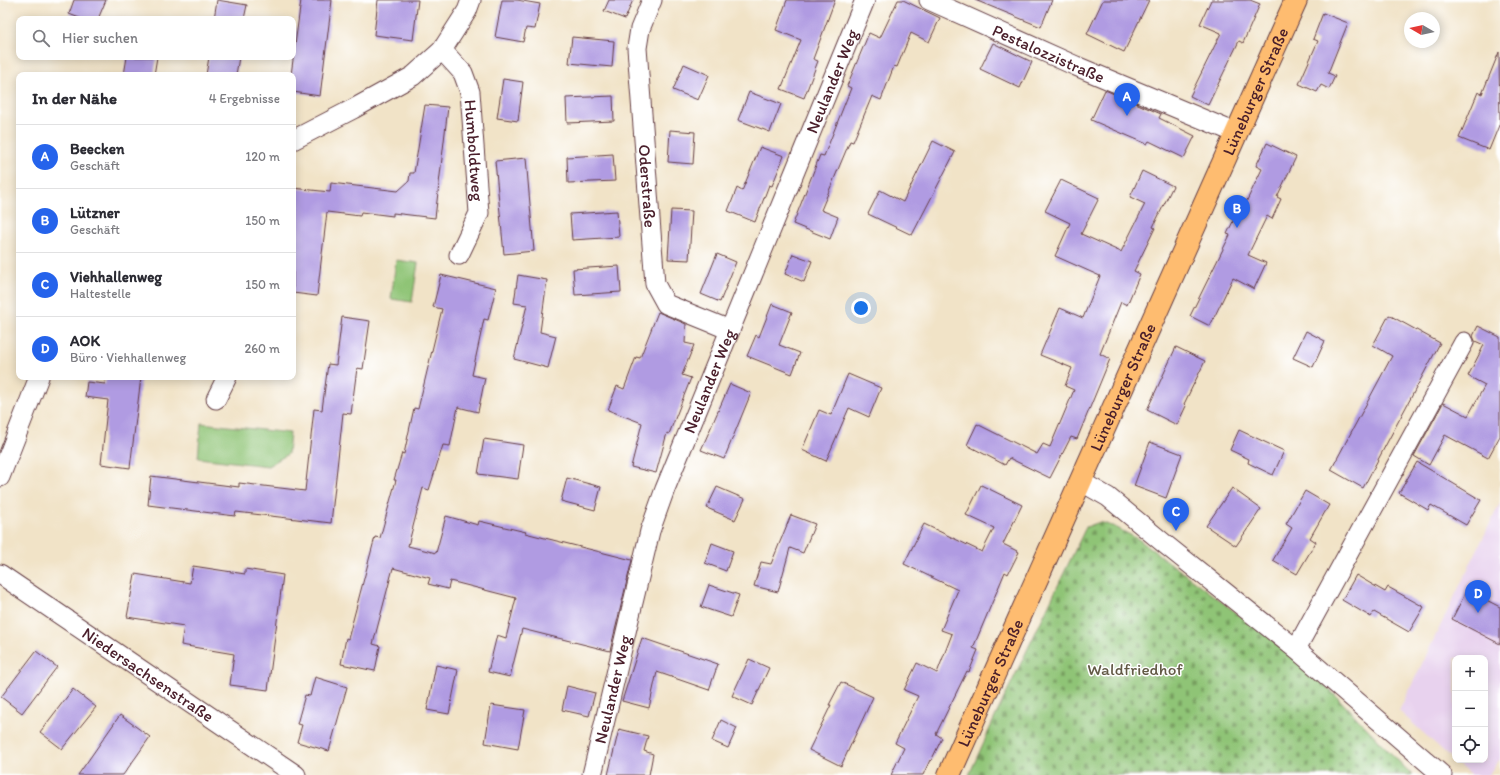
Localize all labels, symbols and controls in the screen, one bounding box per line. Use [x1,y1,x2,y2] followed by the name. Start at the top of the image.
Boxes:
[1404,12,1440,48] north arrow
[16,16,296,60] search box
[989,20,1108,87] street label: Pestalozzistraße
[1218,24,1292,158] street label: Lüneburger Straße
[802,26,862,136] street label: Neulander Weg
[30,27,52,49] icon: search
[62,29,138,47] text: Hier suchen
[1114,83,1140,116] pin: A
[32,88,117,108] text: In der Nähe
[209,91,280,106] text: 4 Ergebnisse
[461,99,488,202] street label: Humboldtweg
[70,140,124,158] text: Beecken
[634,144,661,228] street label: Oderstraße
[41,149,49,164] text: A
[245,149,280,164] text: 120 m
[70,158,120,173] text: Geschäft
[1224,195,1250,228] pin: B
[70,204,120,222] text: Lützner
[41,213,49,228] text: B
[245,213,280,228] text: 150 m
[70,222,120,237] text: Geschäft
[70,268,162,286] text: Viehhallenweg
[41,277,49,292] text: C
[245,277,280,292] text: 150 m
[70,286,131,301] text: Haltestelle
[851,298,871,318] your location
[1085,320,1160,454] street label: Lüneburger Straße
[679,326,740,436] street label: Neulander Weg
[70,332,100,350] text: AOK
[41,341,49,356] text: D
[244,341,280,356] text: 260 m
[70,350,186,365] text: Büro · Viehhallenweg
[1163,498,1189,531] pin: C
[1465,580,1491,613] pin: D
[953,616,1028,750] street label: Lüneburger Straße
[79,623,218,726] street label: Niedersachsenstraße
[590,633,635,746] street label: Neulander Weg
[1452,655,1488,763] map controls
[1452,655,1488,691] button: +
[1087,659,1183,679] park label: Waldfriedhof
[1452,691,1488,727] button: −
[1452,727,1488,763] button: locate

